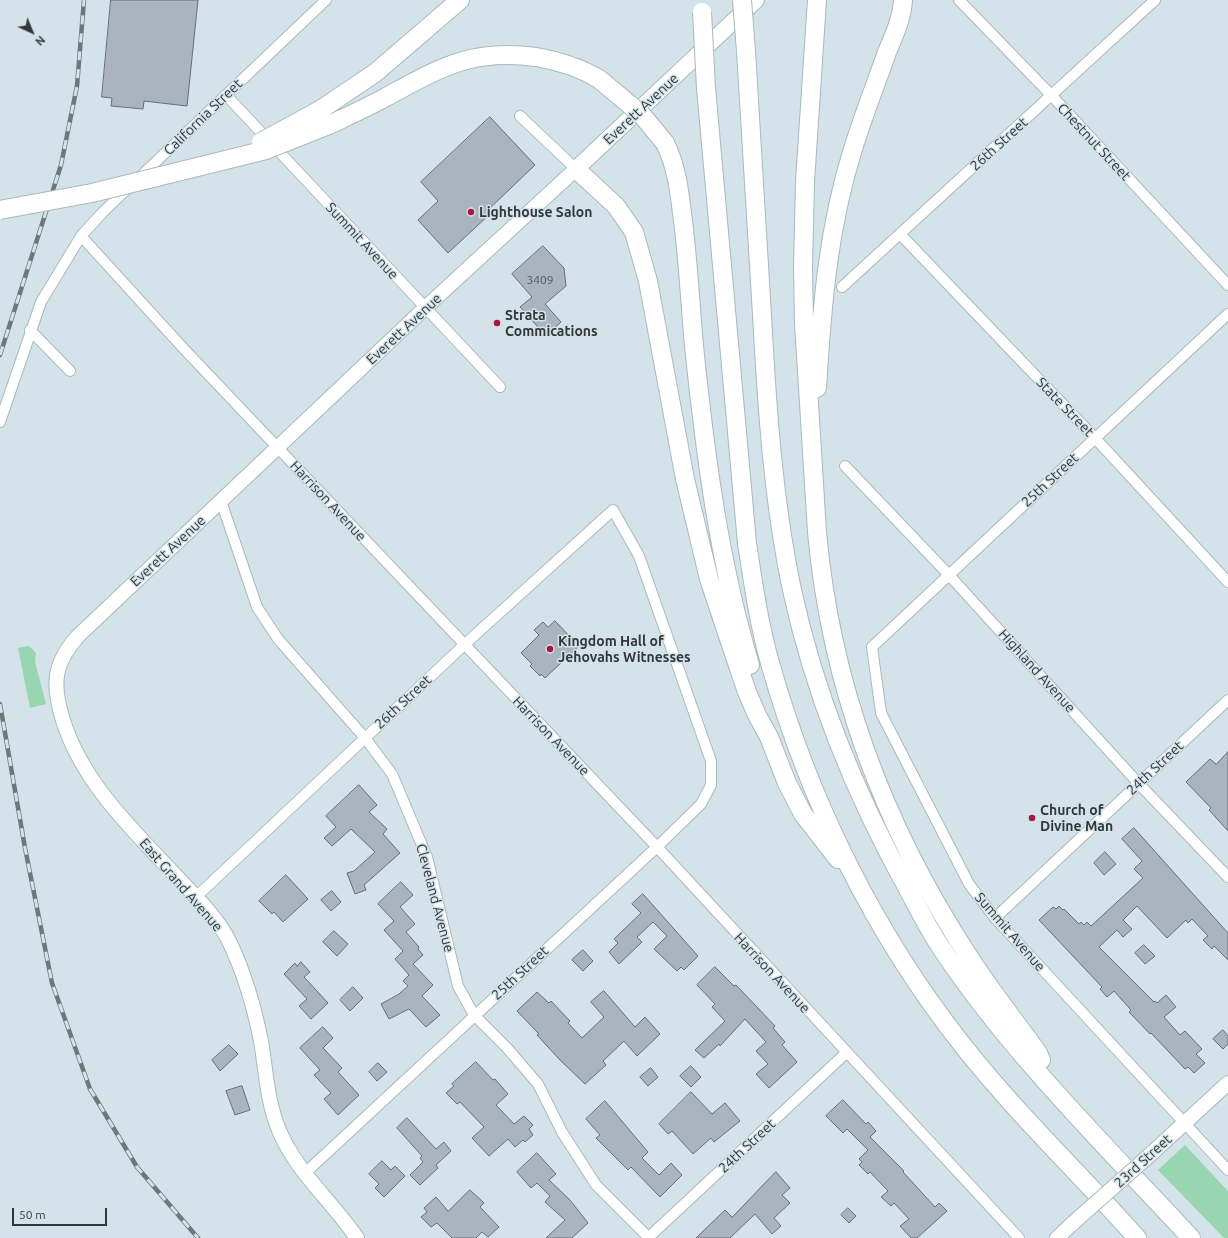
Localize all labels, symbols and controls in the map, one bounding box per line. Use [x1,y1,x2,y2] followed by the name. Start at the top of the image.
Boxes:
[12,12,52,52] north arrow
[33,33,47,48] text: N
[600,70,682,148] street label: Everett Avenue
[160,75,246,159] street label: California Street
[1054,100,1134,184] street label: Chestnut Street
[967,114,1031,174] street label: 26th Street
[322,199,402,283] street label: Summit Avenue
[479,204,592,220] place label: Lighthouse Salon
[466,207,476,217] marker: Lighthouse Salon
[526,273,554,287] house number: 3409
[363,290,445,368] street label: Everett Avenue
[505,307,598,340] place label: Strata Commications
[492,318,502,328] marker: Strata Commications
[1033,374,1097,440] street label: State Street
[1018,449,1082,511] street label: 25th Street
[287,457,369,545] street label: Harrison Avenue
[127,512,209,590] street label: Everett Avenue
[995,626,1079,716] street label: Highland Avenue
[558,633,691,666] place label: Kingdom Hall of Jehovahs Witnesses
[545,644,555,654] marker: Kingdom Hall of Jehovahs Witnesses
[371,671,435,733] street label: 26th Street
[509,693,593,779] street label: Harrison Avenue
[1123,737,1187,799] street label: 24th Street
[1040,802,1113,834] place label: Church of Divine Man
[1027,813,1037,823] marker: Church of Divine Man
[136,835,226,935] street label: East Grand Avenue
[412,842,458,954] street label: Cleveland Avenue
[971,889,1049,975] street label: Summit Avenue
[731,929,813,1017] street label: Harrison Avenue
[488,942,552,1004] street label: 25th Street
[715,1115,779,1177] street label: 24th Street
[1111,1131,1175,1191] street label: 23rd Street
[14,1200,109,1226] scale bar
[19,1208,46,1221] text: 50 m

